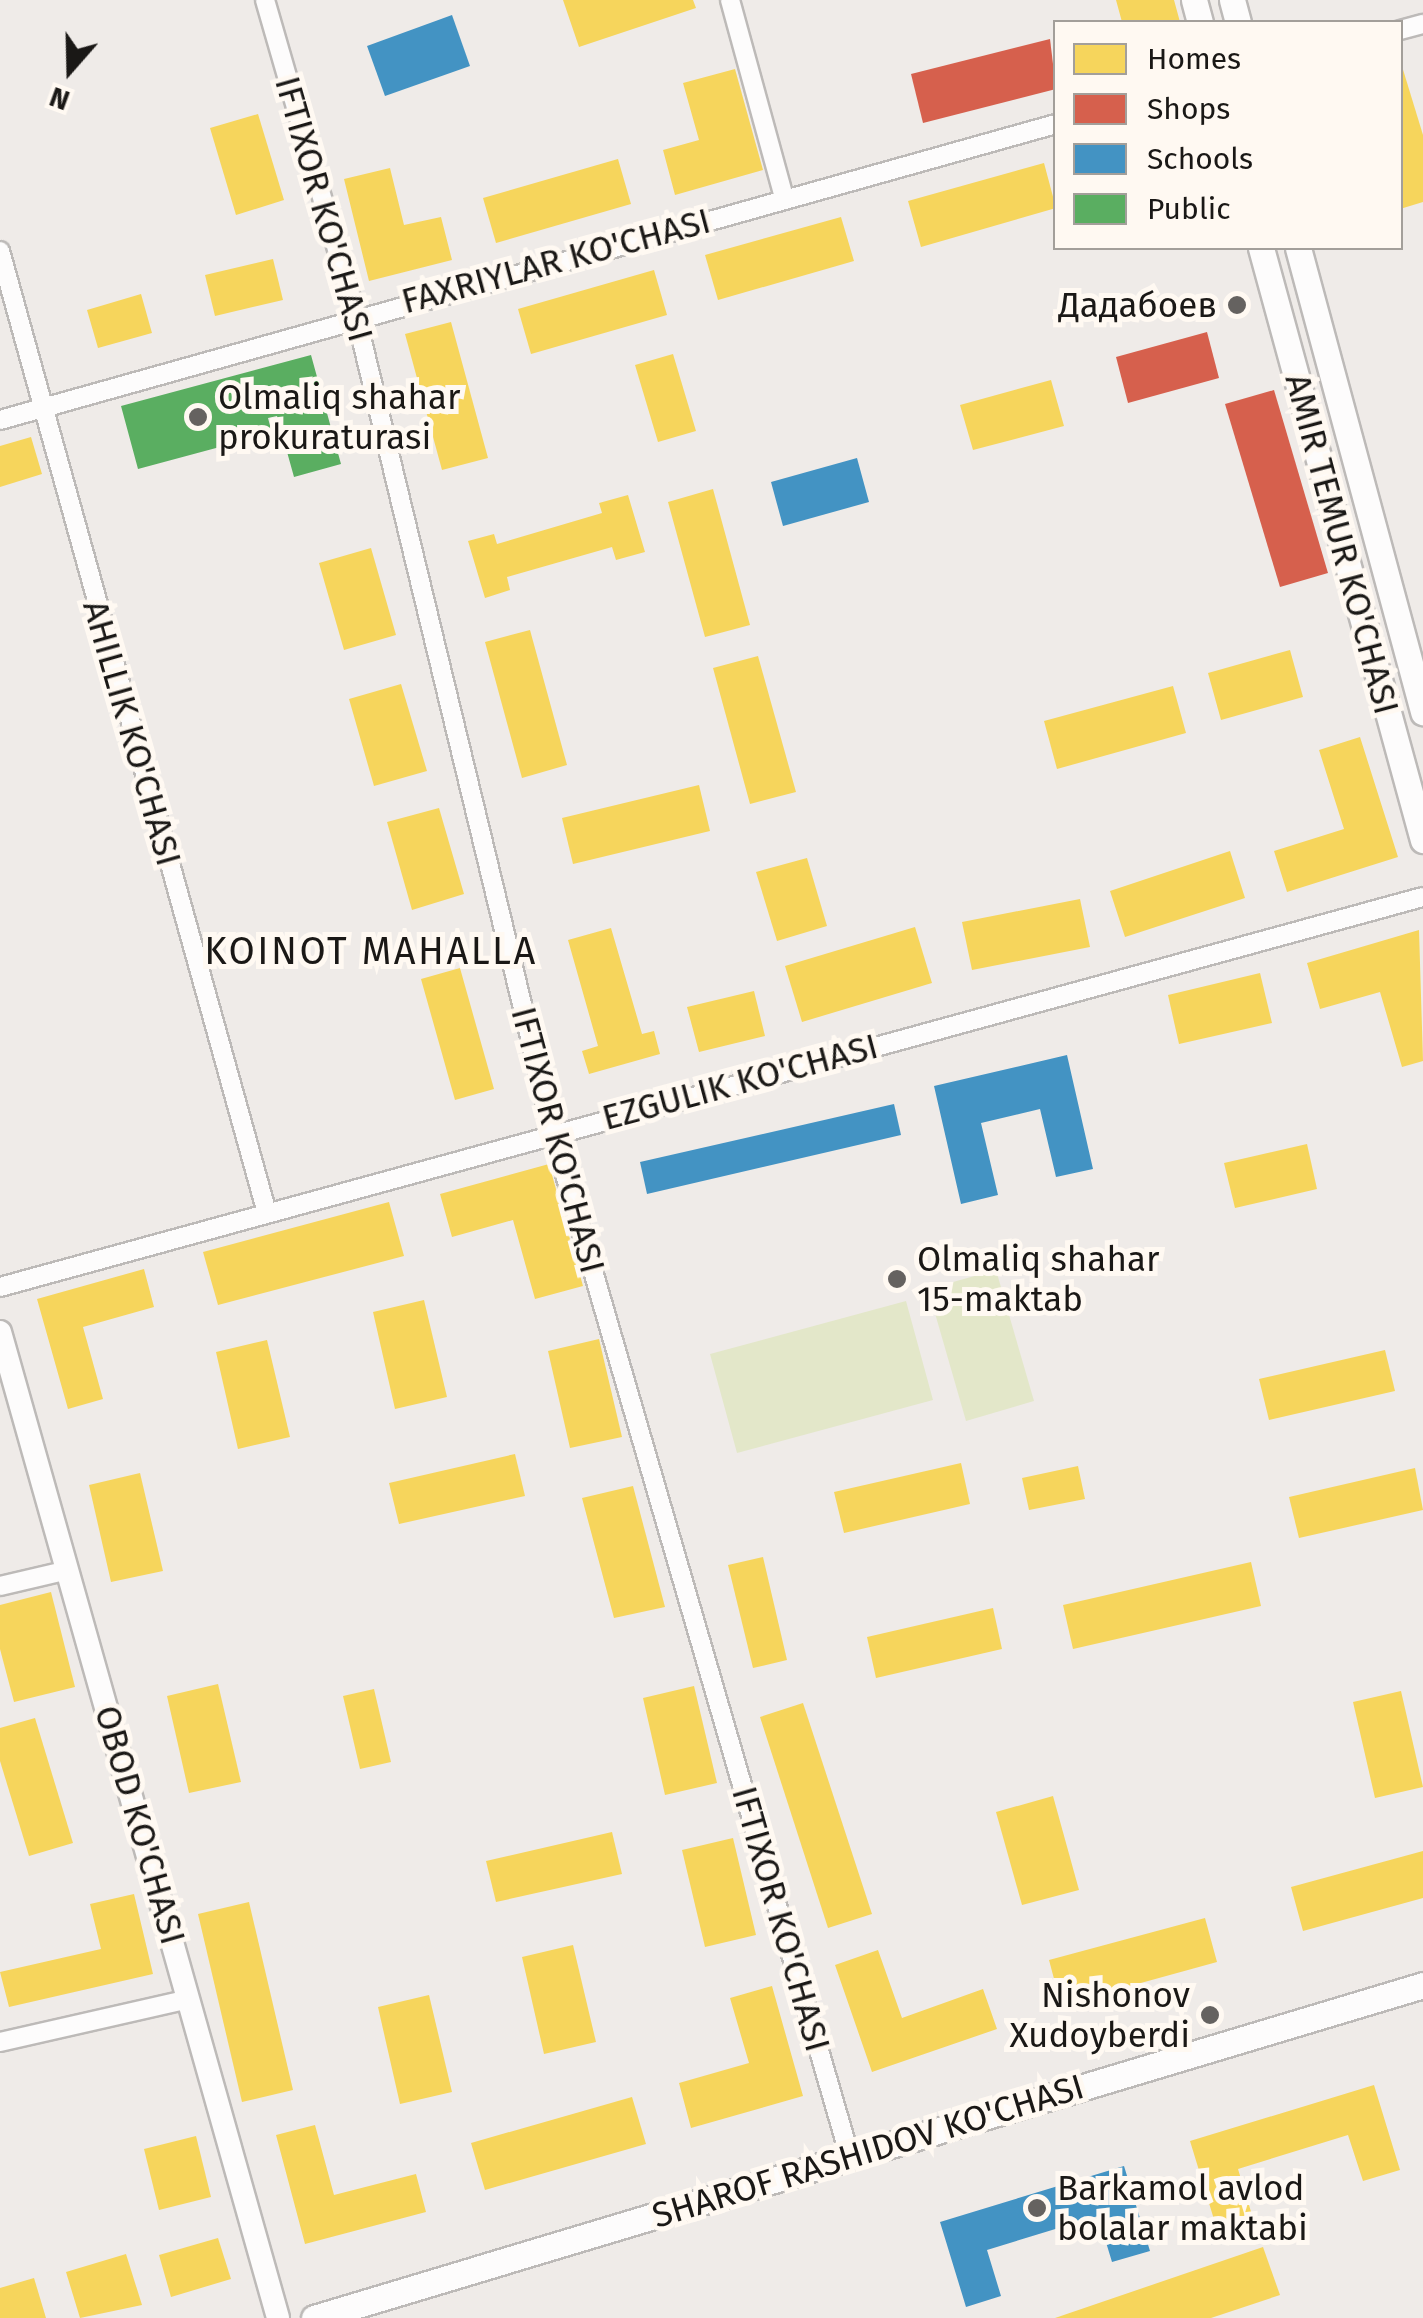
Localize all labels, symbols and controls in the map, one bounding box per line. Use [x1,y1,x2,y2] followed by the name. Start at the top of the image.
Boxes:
[20,20,120,120] north arrow
[1053,20,1403,250] legend
[1147,41,1241,77] text: Homes
[266,72,382,346] street label: IFTIXOR KO'CHASI
[45,80,74,117] text: N
[1147,91,1230,127] text: Shops
[1147,141,1253,177] text: Schools
[1147,191,1231,227] text: Public
[397,200,715,322] street label: FAXRIYLAR KO'CHASI
[1058,284,1217,326] place label: Дадабоев
[1226,294,1248,316] marker: Дадабоев
[1276,369,1408,719] street label: AMIR TEMUR KO'CHASI
[218,376,460,458] place label: Olmaliq shahar prokuraturasi
[187,406,209,428] marker: Olmaliq shahar prokuraturasi
[74,595,190,871] street label: AHILLIK KO'CHASI
[204,929,538,975] district label: KOINOT MAHALLA
[502,1002,614,1278] street label: IFTIXOR KO'CHASI
[598,1025,882,1139] street label: EZGULIK KO'CHASI
[917,1238,1159,1320] place label: Olmaliq shahar 15-maktab
[886,1268,908,1290] marker: Olmaliq shahar 15-maktab
[86,1701,194,1949] street label: OBOD KO'CHASI
[723,1782,839,2056] street label: IFTIXOR KO'CHASI
[1009,1974,1190,2056] place label: Nishonov Xudoyberdi
[1199,2004,1221,2026] marker: Nishonov Xudoyberdi
[647,2065,1089,2237] street label: SHAROF RASHIDOV KO'CHASI
[1057,2167,1308,2249] place label: Barkamol avlod bolalar maktabi
[1026,2197,1048,2219] marker: Barkamol avlod bolalar maktabi

